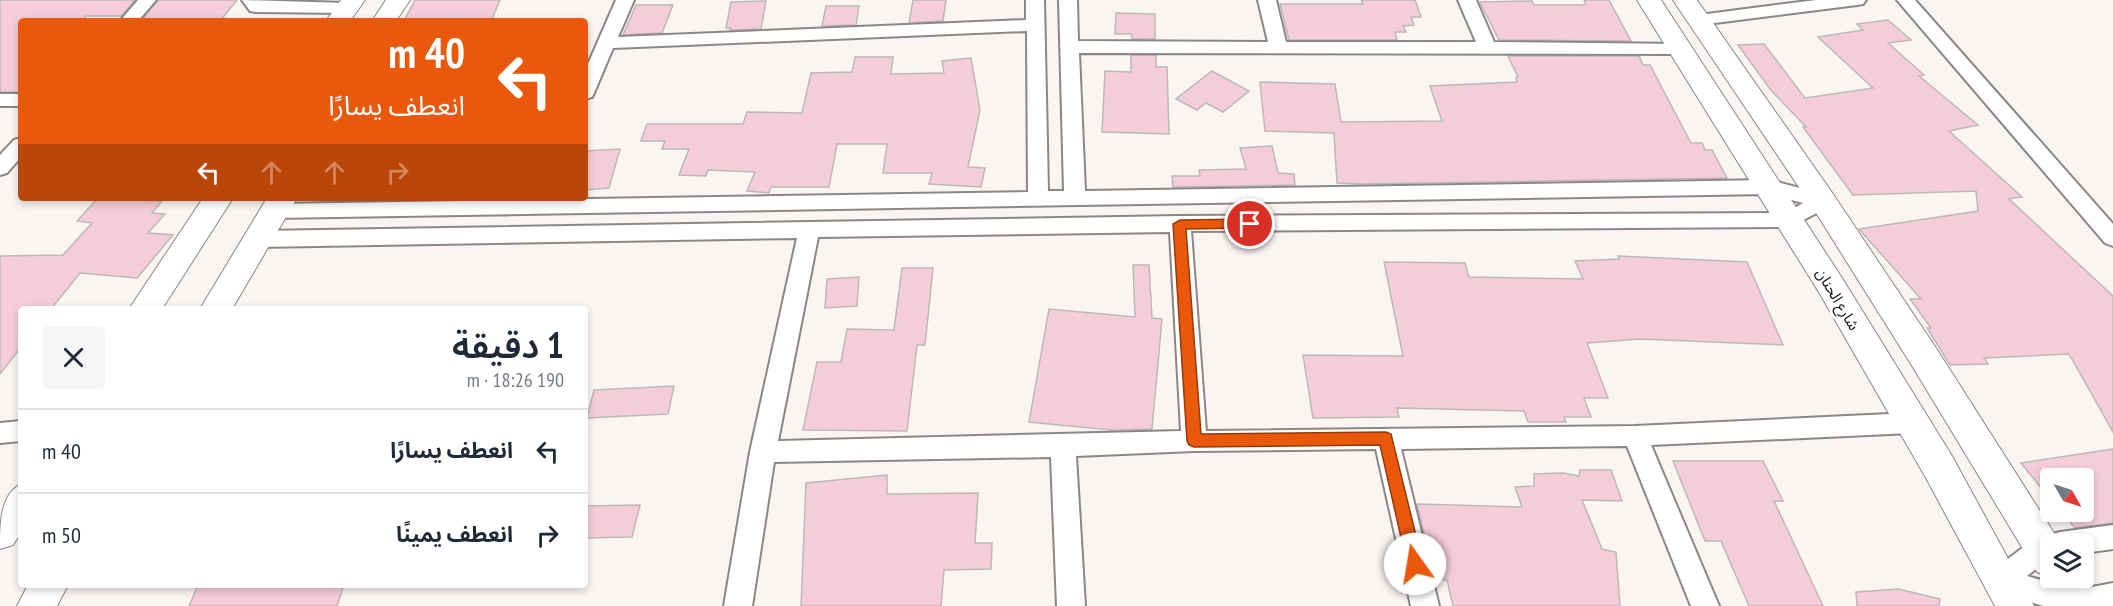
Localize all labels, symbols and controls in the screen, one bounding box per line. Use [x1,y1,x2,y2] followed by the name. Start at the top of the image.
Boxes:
[388,25,465,80] text: 40 m
[486,42,564,120] icon: left
[328,88,465,122] text: انعطف يسارًا
[192,156,225,189] icon: left
[255,156,288,189] icon: ahead
[318,156,351,189] icon: ahead
[381,156,414,189] icon: right
[1224,198,1275,249] pin
[1233,207,1266,240] icon: arrive
[1809,264,1864,335] street label: شارع الحنان
[452,321,564,368] text: 1 دقيقة
[42,326,105,389] button: close
[467,367,564,393] text: 190 m · 18:26
[531,435,564,468] icon: left
[390,436,513,464] text: انعطف يسارًا
[42,437,81,465] text: 40 m
[2040,468,2094,522] north arrow
[2040,468,2094,588] map controls
[531,519,564,552] icon: right
[396,520,513,548] text: انعطف يمينًا
[42,521,81,549] text: 50 m
[1383,532,1447,596] position arrow
[2040,534,2094,588] button: layers

